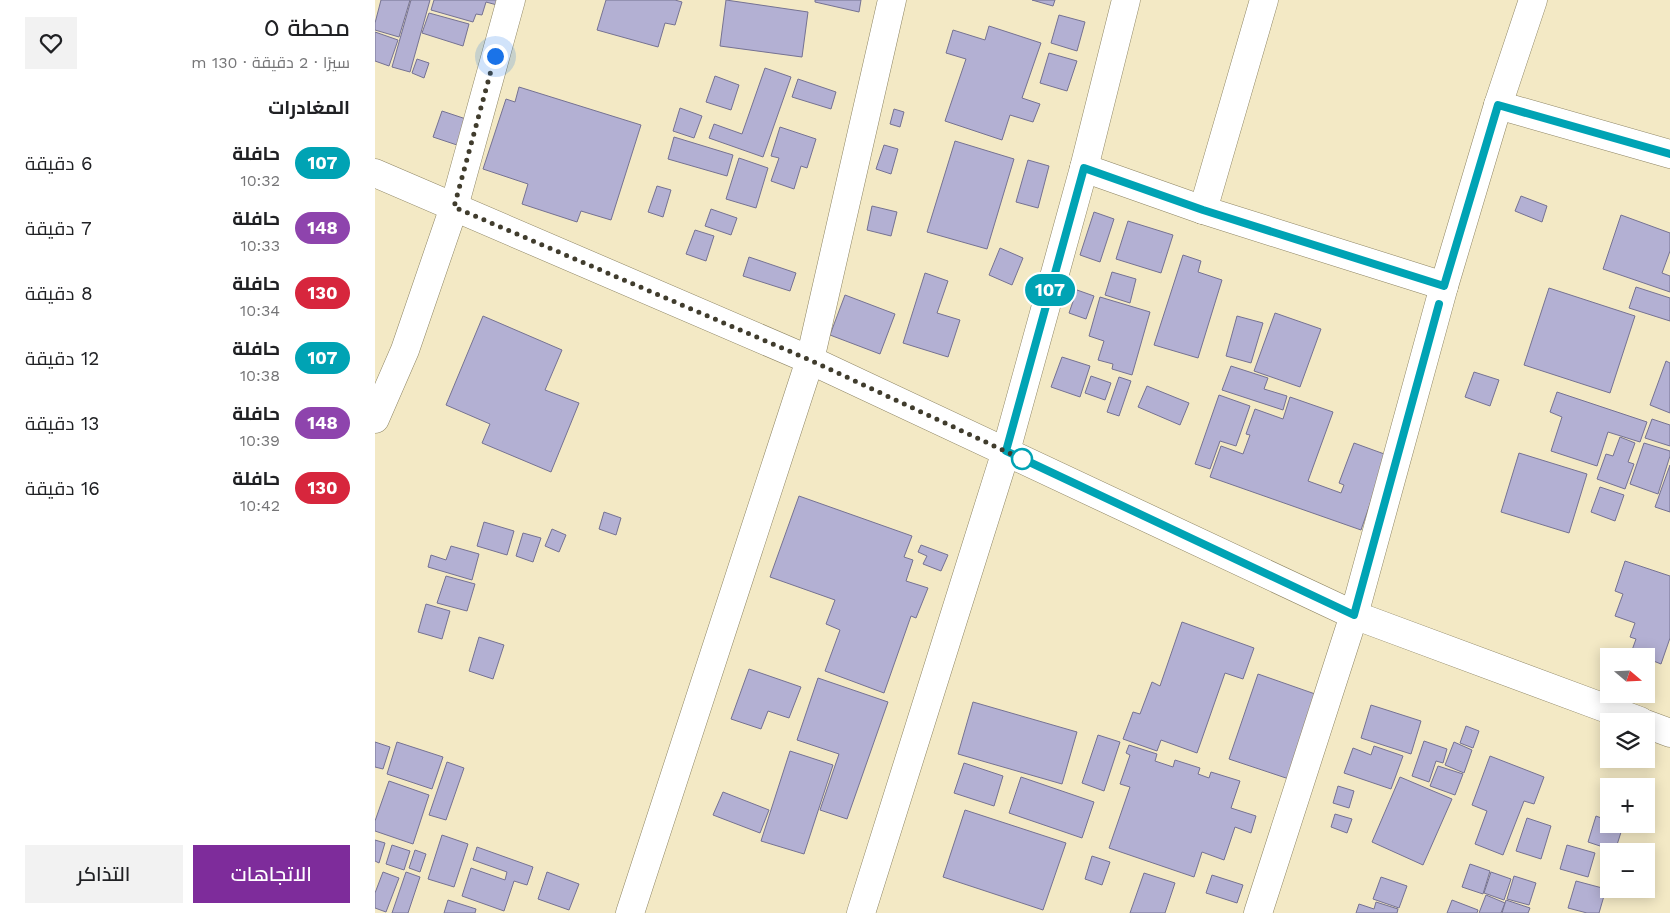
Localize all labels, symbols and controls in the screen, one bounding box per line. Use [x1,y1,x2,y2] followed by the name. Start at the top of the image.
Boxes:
[264,14,350,42] text: محطة ٥
[25,17,77,69] button: heart
[483,44,508,69] your location
[191,53,350,72] text: سيرًا · 2 دقيقة · 130 m
[268,96,350,119] text: المغادرات
[232,142,280,165] text: حافلة
[25,152,92,175] text: 6 دقيقة
[308,152,337,173] text: 107
[240,171,280,190] text: 10:32
[232,207,280,230] text: حافلة
[25,217,92,240] text: 7 دقيقة
[307,217,338,238] text: 148
[240,236,280,255] text: 10:33
[232,272,280,295] text: حافلة
[1021,274,1079,306] line badge: 107
[1035,279,1065,300] text: 107
[25,282,93,305] text: 8 دقيقة
[307,282,338,303] text: 130
[240,301,280,320] text: 10:34
[232,337,280,360] text: حافلة
[25,347,99,370] text: 12 دقيقة
[308,347,337,368] text: 107
[240,366,280,385] text: 10:38
[232,402,280,425] text: حافلة
[25,412,99,435] text: 13 دقيقة
[307,412,338,433] text: 148
[240,431,280,450] text: 10:39
[1011,448,1033,470] unlabelled marker
[232,467,280,490] text: حافلة
[25,477,100,500] text: 16 دقيقة
[307,477,338,498] text: 130
[240,496,280,515] text: 10:42
[1600,648,1655,702] north arrow
[1600,648,1655,898] map controls
[1600,713,1655,768] button: layers
[1600,778,1655,833] button: +
[1600,843,1655,898] button: −
[25,845,183,903] button: التذاكر
[193,845,350,903] button: الاتجاهات

